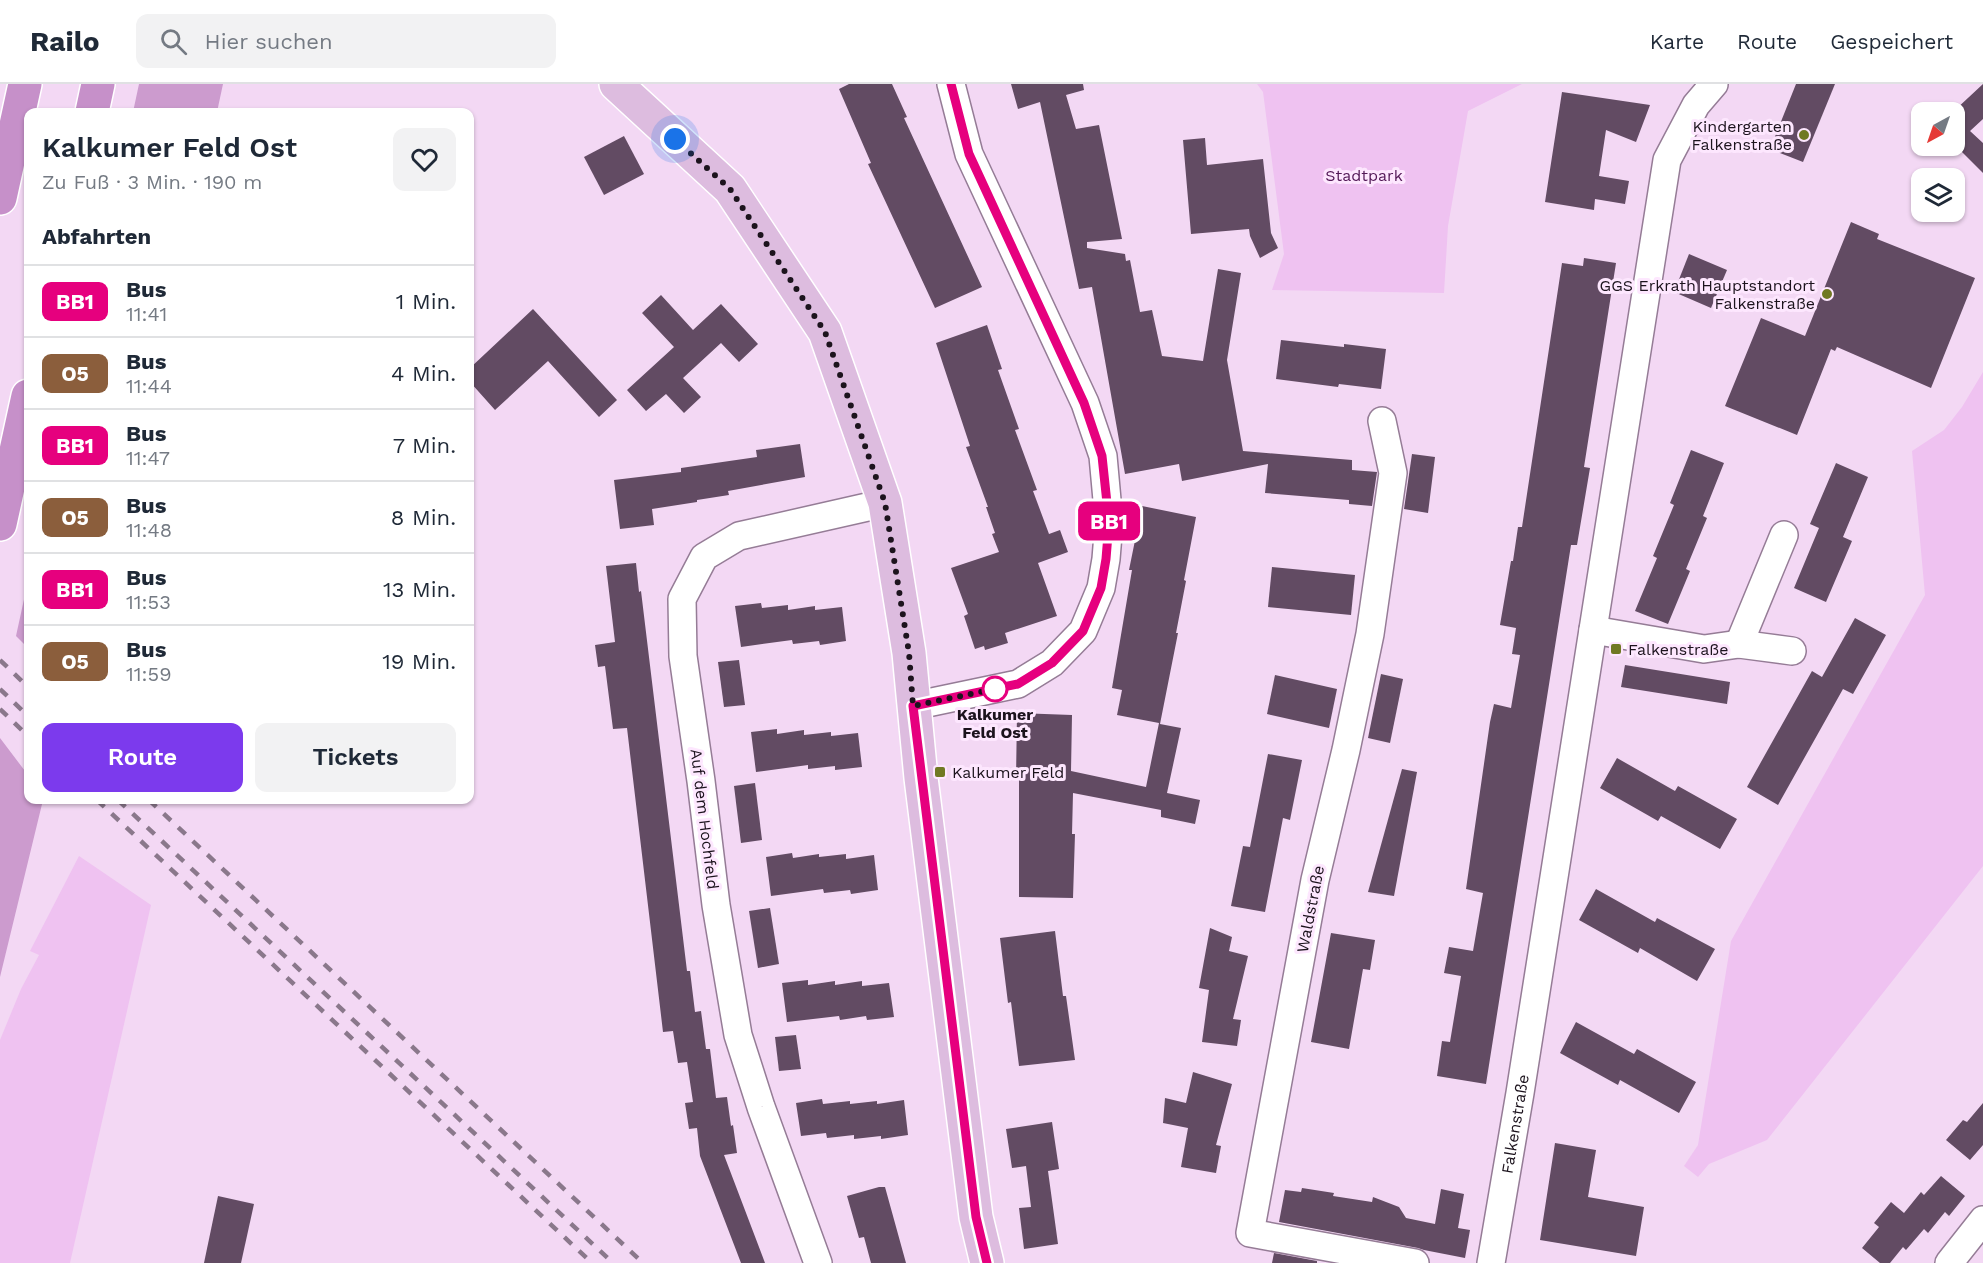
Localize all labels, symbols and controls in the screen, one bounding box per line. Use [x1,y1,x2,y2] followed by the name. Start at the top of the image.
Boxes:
[136,14,556,68] search box
[30,25,100,58] text: Railo
[157,25,190,58] icon: search
[205,29,333,54] text: Hier suchen
[1650,29,1704,54] text: Karte
[1737,29,1797,54] text: Route
[1830,29,1953,54] text: Gespeichert
[1911,102,1965,156] north arrow
[1911,102,1965,222] map controls
[1692,117,1792,154] place label: Kindergarten Falkenstraße
[660,124,690,154] your location
[393,128,456,191] button: heart
[1797,128,1811,142] marker: Kindergarten Falkenstraße
[42,131,297,164] text: Kalkumer Feld Ost
[1325,166,1403,185] park label: Stadtpark
[1911,168,1965,222] button: layers
[42,170,262,194] text: Zu Fuß · 3 Min. · 190 m
[42,224,151,249] text: Abfahrten
[1600,276,1815,313] place label: GGS Erkrath Hauptstandort Falkenstraße
[126,277,166,302] text: Bus
[1820,287,1834,301] marker: GGS Erkrath Hauptstandort Falkenstraße
[56,289,94,314] text: BB1
[396,289,456,314] text: 1 Min.
[126,302,167,326] text: 11:41
[126,349,166,374] text: Bus
[61,361,89,386] text: O5
[391,361,456,386] text: 4 Min.
[126,374,172,398] text: 11:44
[126,421,166,446] text: Bus
[56,433,94,458] text: BB1
[393,433,456,458] text: 7 Min.
[126,446,170,470] text: 11:47
[126,493,166,518] text: Bus
[1074,502,1144,540] line badge: BB1
[61,505,89,530] text: O5
[391,505,456,530] text: 8 Min.
[1090,509,1128,534] text: BB1
[126,518,172,542] text: 11:48
[126,565,166,590] text: Bus
[56,577,94,602] text: BB1
[383,577,456,602] text: 13 Min.
[126,590,171,614] text: 11:53
[126,637,166,662] text: Bus
[1628,640,1728,659] place label: Falkenstraße
[1609,642,1623,656] marker: Falkenstraße
[61,649,89,674] text: O5
[382,649,456,674] text: 19 Min.
[126,662,172,686] text: 11:59
[982,676,1008,702] marker: Kalkumer Feld Ost
[957,705,1033,742] place label: Kalkumer Feld Ost
[42,723,243,792] button: Route
[255,723,456,792] button: Tickets
[686,748,723,890] street label: Auf dem Hochfeld
[952,763,1064,782] place label: Kalkumer Feld
[933,765,947,779] marker: Kalkumer Feld
[1293,864,1328,954] street label: Waldstraße
[1497,1073,1533,1175] street label: Falkenstraße

